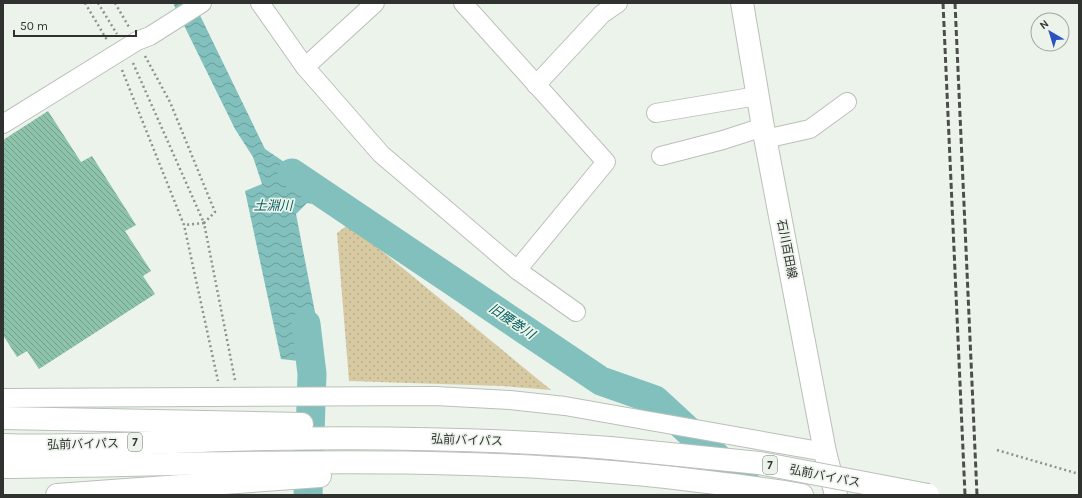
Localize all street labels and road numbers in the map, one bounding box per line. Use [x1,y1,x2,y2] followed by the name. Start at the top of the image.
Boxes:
[774,218,800,280] street label: 石川百田線
[431,432,503,448] street label: 弘前バイパス
[128,433,142,451] road number: 7
[47,436,119,452] street label: 弘前バイパス
[763,456,777,474] road number: 7
[788,462,862,490] street label: 弘前バイパス

